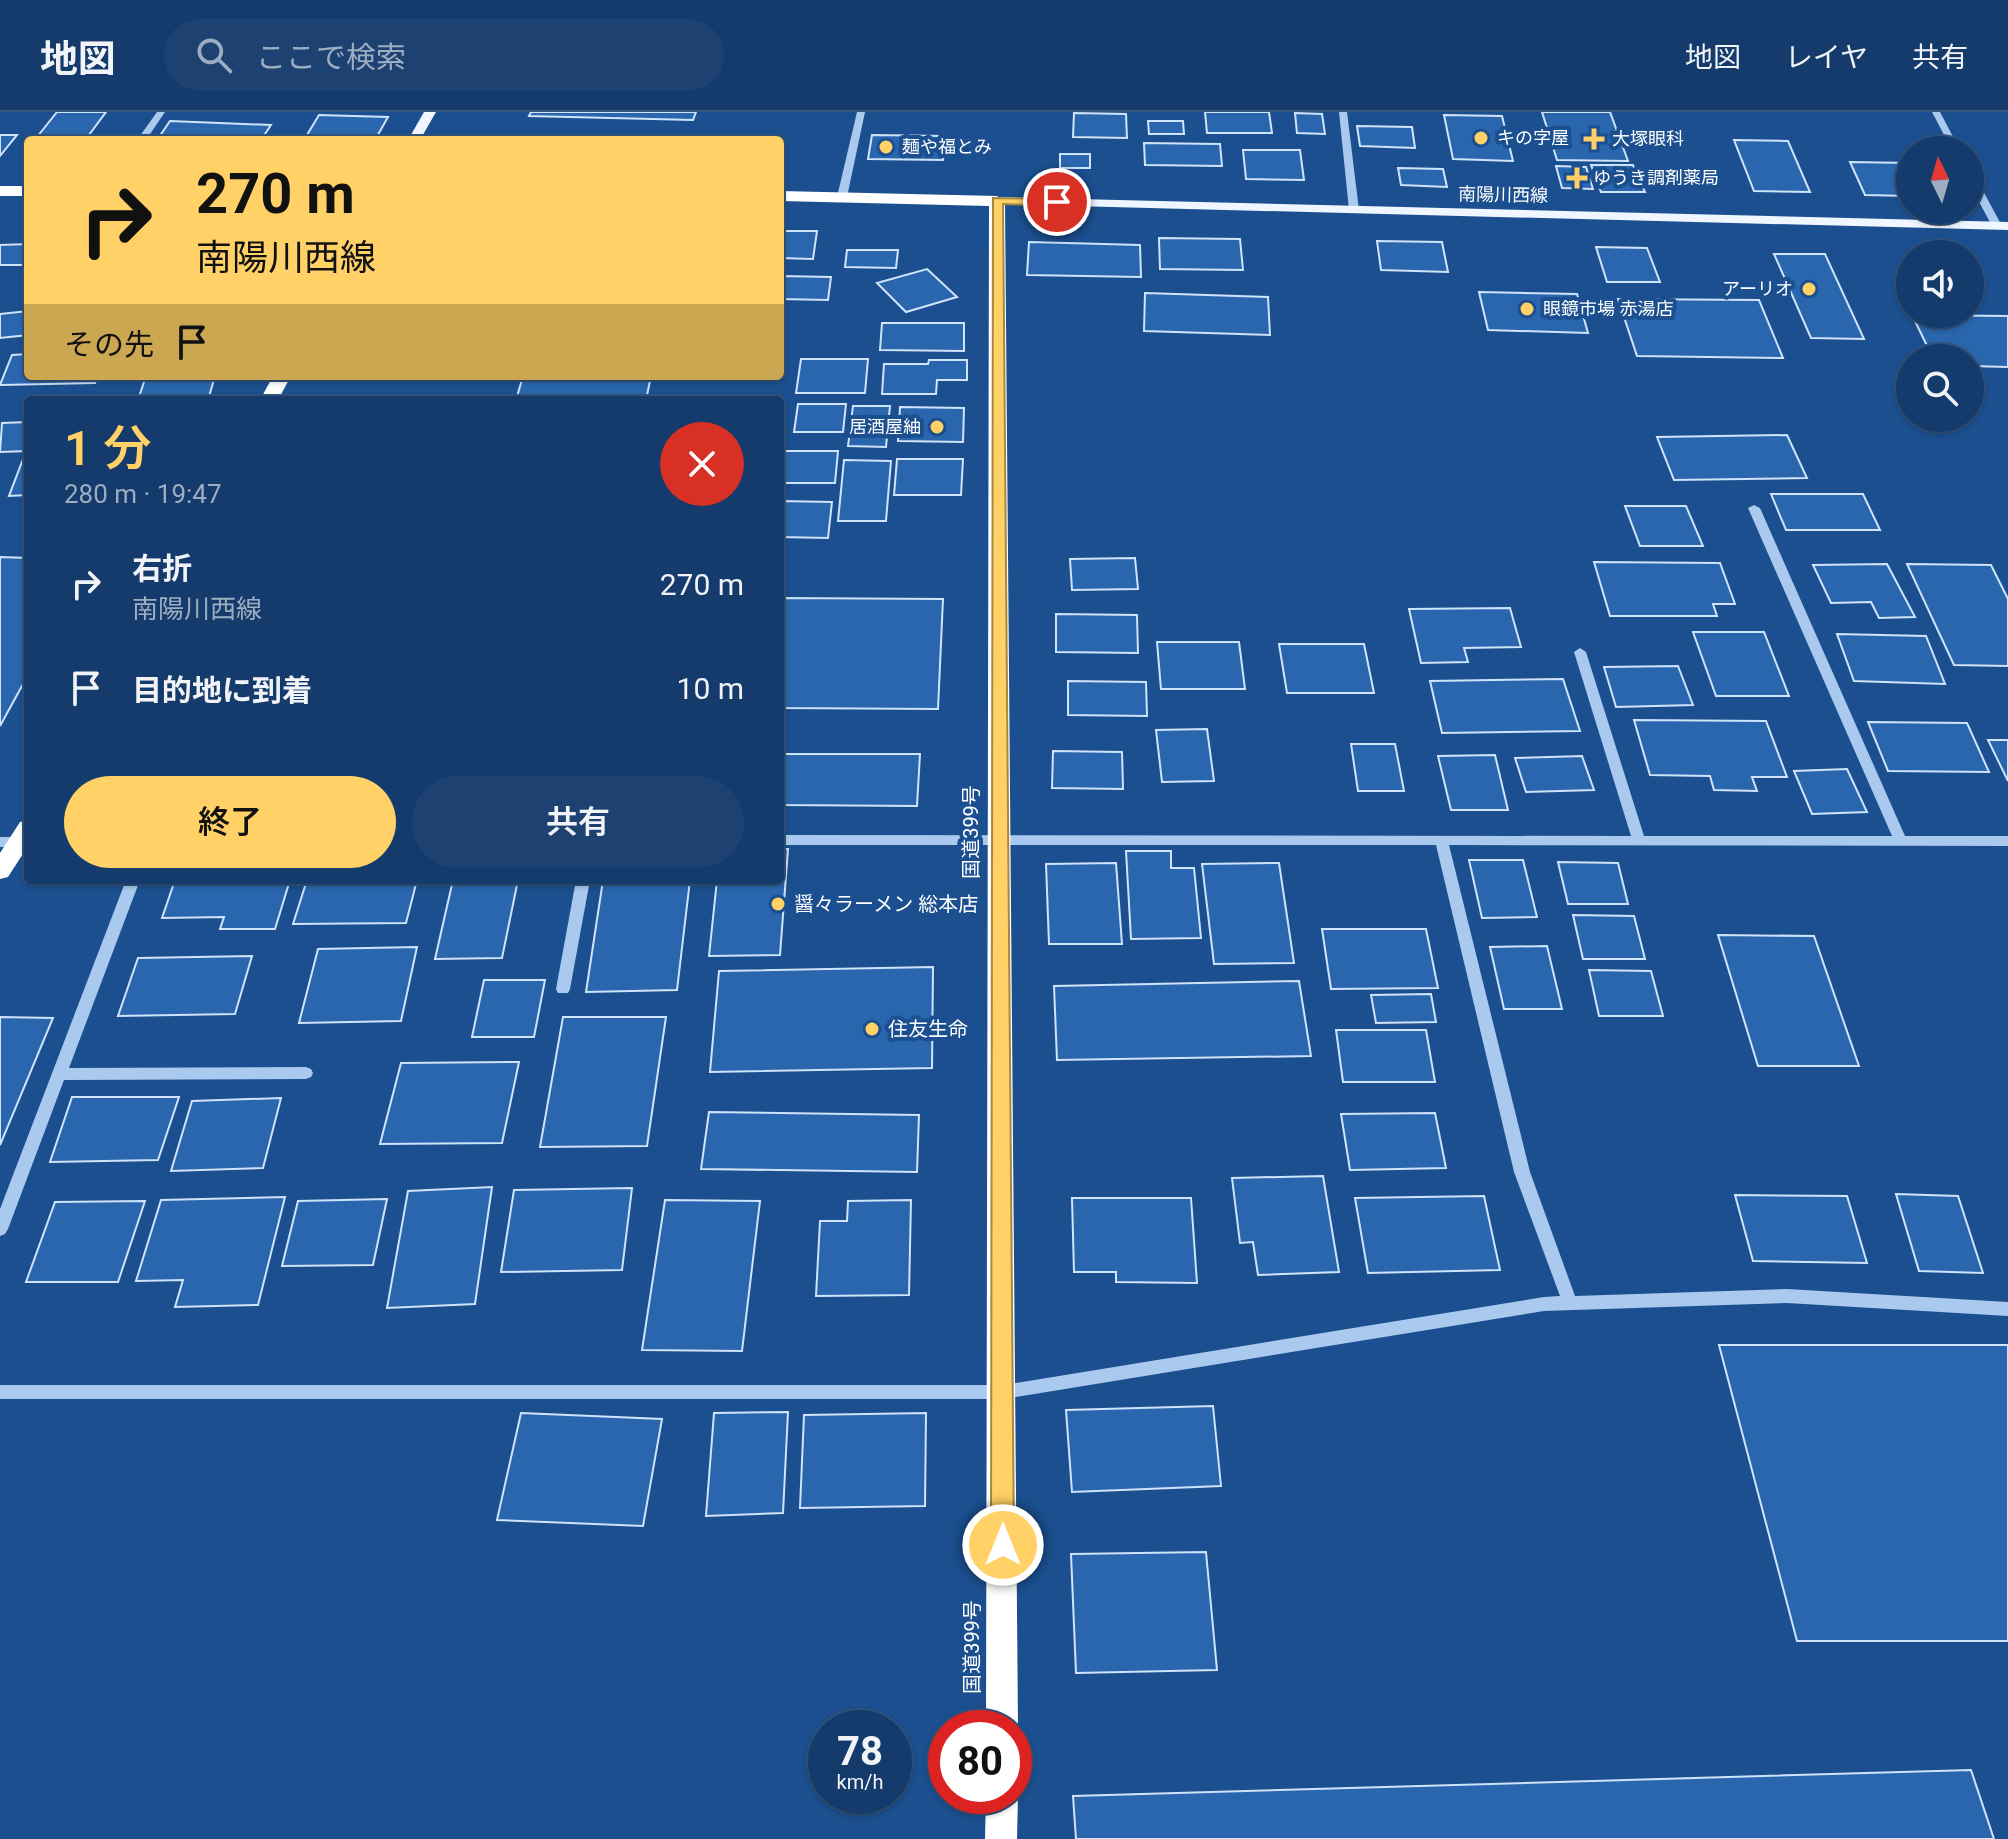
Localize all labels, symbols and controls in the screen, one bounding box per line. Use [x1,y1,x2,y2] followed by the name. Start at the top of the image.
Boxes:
[164,19,724,91] search box
[192,33,236,77] icon: search
[40,37,116,81] text: 地図
[256,40,406,75] text: ここで検索
[1685,41,1741,74] text: 地図
[1785,41,1868,74] text: レイヤ
[1912,41,1968,74] text: 共有
[1497,127,1569,148] place label: キの字屋
[1583,128,1605,150] marker: 大塚眼科
[1612,128,1684,149] place label: 大塚眼科
[1472,129,1490,147] marker: キの字屋
[902,136,992,157] place label: 麺や福とみ
[1896,136,1984,224] north arrow
[1896,136,1984,432] map controls
[877,138,895,156] marker: 麺や福とみ
[196,161,355,227] text: 270 m
[1593,167,1719,188] place label: ゆうき調剤薬局
[64,168,168,272] icon: right
[1023,168,1091,236] pin
[1568,169,1586,187] marker: ゆうき調剤薬局
[1035,180,1079,224] icon: arrive
[1458,183,1548,206] street label: 南陽川西線
[196,237,376,279] text: 南陽川西線
[1896,240,1984,328] button: sound
[1722,278,1793,299] place label: アーリオ
[1800,280,1818,298] marker: アーリオ
[1543,298,1673,319] place label: 眼鏡市場 赤湯店
[1518,300,1536,318] marker: 眼鏡市場 赤湯店
[170,320,214,364] icon: arrive
[64,327,154,362] text: その先
[1896,344,1984,432] button: search
[849,416,921,437] place label: 居酒屋紬
[928,418,946,436] marker: 居酒屋紬
[64,420,151,477] text: 1 分
[660,422,744,506] button: close
[64,479,222,509] text: 280 m · 19:47
[132,551,192,586] text: 右折
[64,562,108,606] icon: right
[660,567,744,602] text: 270 m
[132,594,262,624] text: 南陽川西線
[64,666,108,710] icon: arrive
[677,671,744,706] text: 10 m
[132,673,312,708] text: 目的地に到着
[64,776,396,868] button: 終了
[412,776,744,868] button: 共有
[959,785,983,879] street label: 国道399号
[794,892,978,916] place label: 醤々ラーメン 総本店
[769,895,787,913] marker: 醤々ラーメン 総本店
[888,1017,968,1041] place label: 住友生命
[863,1020,881,1038] marker: 住友生命
[961,1503,1045,1587] position arrow
[960,1600,984,1694] street label: 国道399号
[928,1710,1032,1814] speed limit sign: 80
[837,1728,883,1775] text: 78
[837,1770,883,1794] text: km/h

